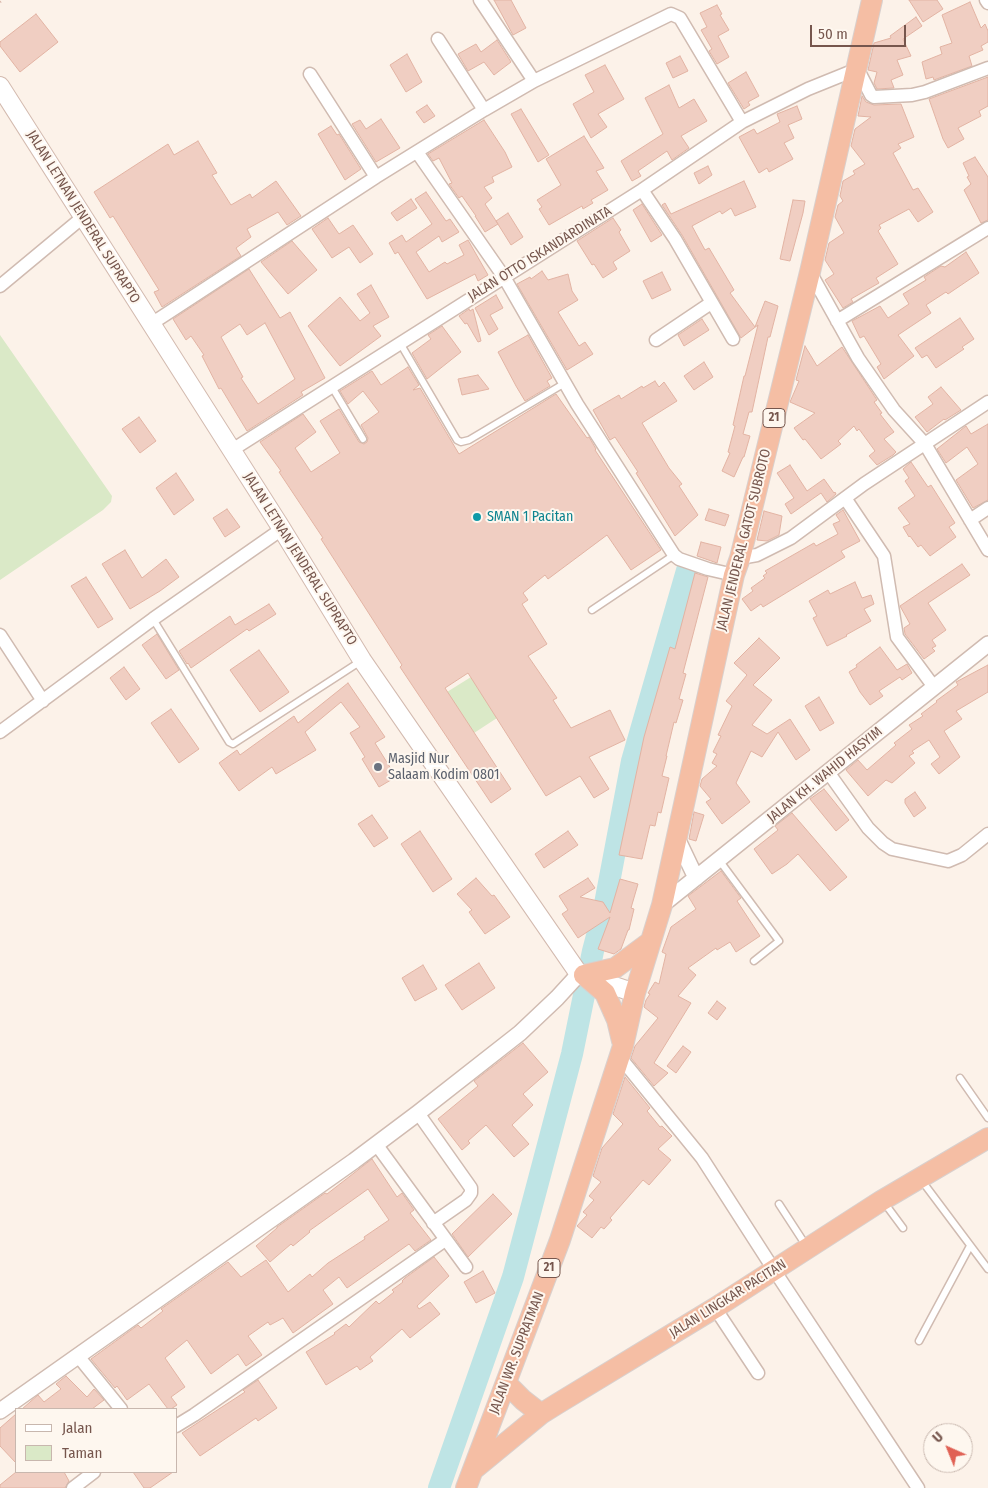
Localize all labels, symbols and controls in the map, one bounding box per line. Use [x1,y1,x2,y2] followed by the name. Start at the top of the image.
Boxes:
[813,15,909,47] scale bar
[818,25,848,43] text: 50 m
[23,127,143,307] street label: JALAN LETNAN JENDERAL SUPRAPTO
[465,203,615,305] street label: JALAN OTTO ISKANDARDINATA
[763,408,785,428] road number: 21
[713,447,775,633] street label: JALAN JENDERAL GATOT SUBROTO
[240,469,360,649] street label: JALAN LETNAN JENDERAL SUPRAPTO
[487,509,573,525] place label: SMAN 1 Pacitan
[471,511,483,523] marker: SMAN 1 Pacitan
[764,723,886,827] street label: JALAN KH. WAHID HASYIM
[388,751,499,784] place label: Masjid Nur Salaam Kodim 0801
[372,761,384,773] marker: Masjid Nur Salaam Kodim 0801
[666,1256,790,1342] street label: JALAN LINGKAR PACITAN
[538,1258,560,1278] road number: 21
[486,1289,548,1417] street label: JALAN WR. SUPRATMAN
[15,1408,178,1473] legend
[62,1419,92,1437] text: Jalan
[923,1423,973,1473] north arrow
[929,1429,947,1447] text: U
[62,1444,102,1462] text: Taman

